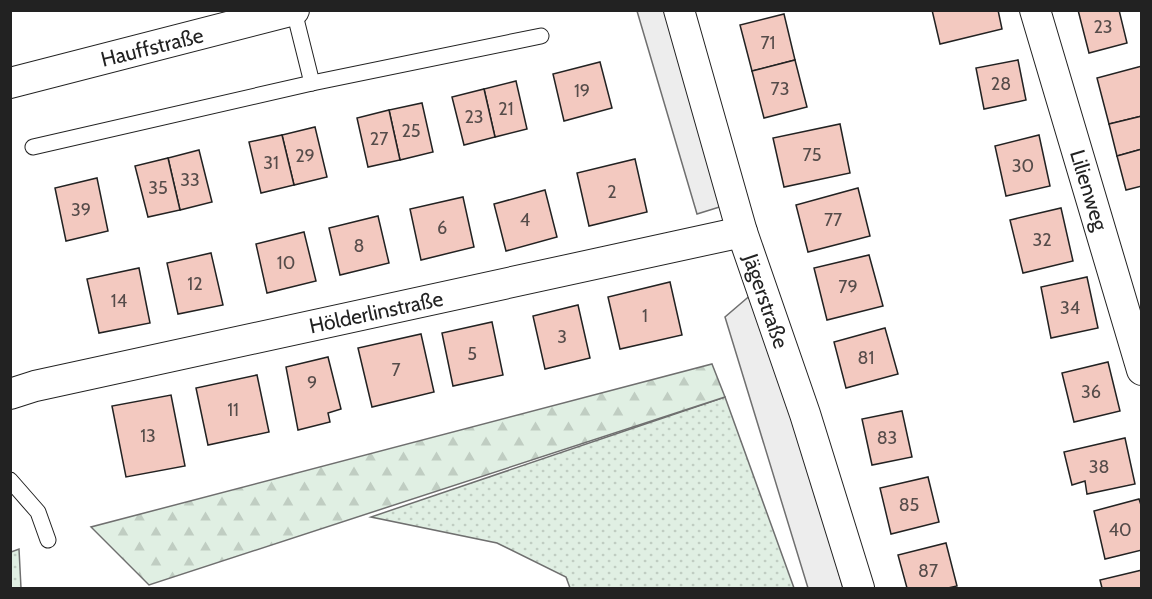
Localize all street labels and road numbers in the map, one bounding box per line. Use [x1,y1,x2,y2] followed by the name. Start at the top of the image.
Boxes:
[98,22,206,72] street label: Hauffstraße
[1065,147,1113,234] street label: Lilienweg
[738,250,794,352] street label: Jägerstraße
[307,286,445,338] street label: Hölderlinstraße

